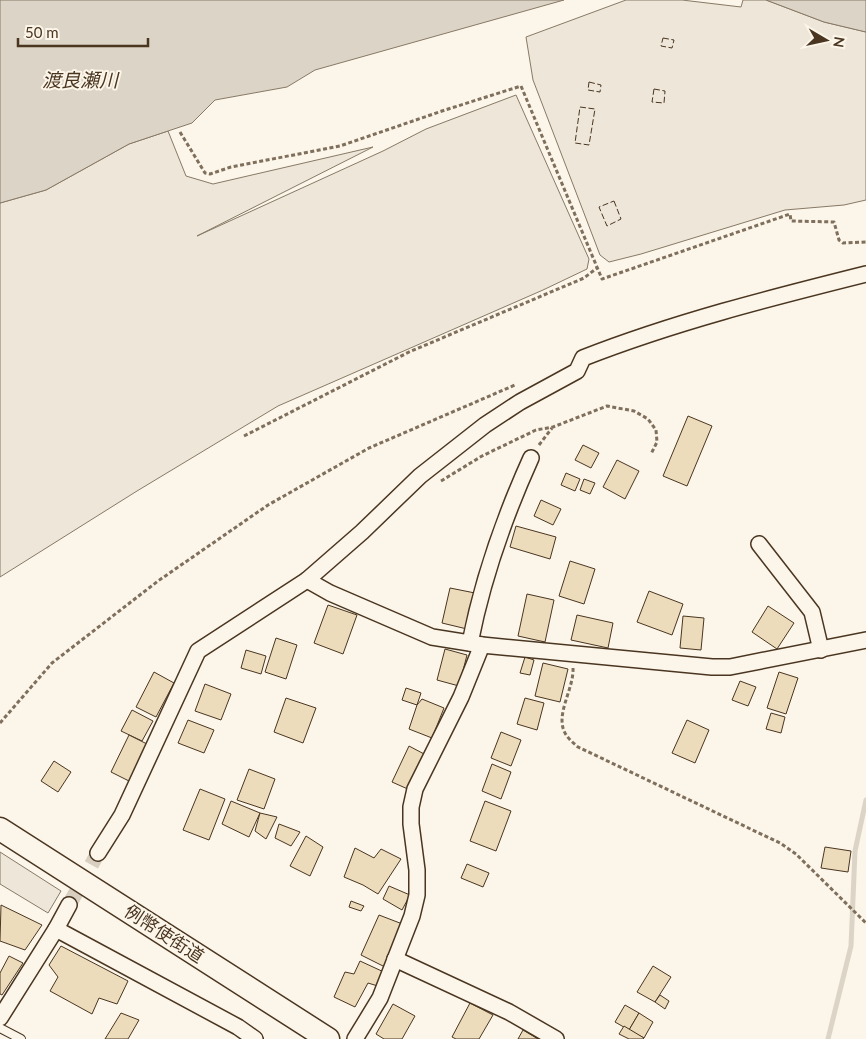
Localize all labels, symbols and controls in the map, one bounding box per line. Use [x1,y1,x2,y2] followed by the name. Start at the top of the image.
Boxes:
[18,15,148,47] scale bar
[801,15,851,65] north arrow
[25,23,59,41] text: 50 m
[830,35,849,49] text: N
[42,68,120,91] water label: 渡良瀬川
[121,899,208,967] street label: 例幣使街道

